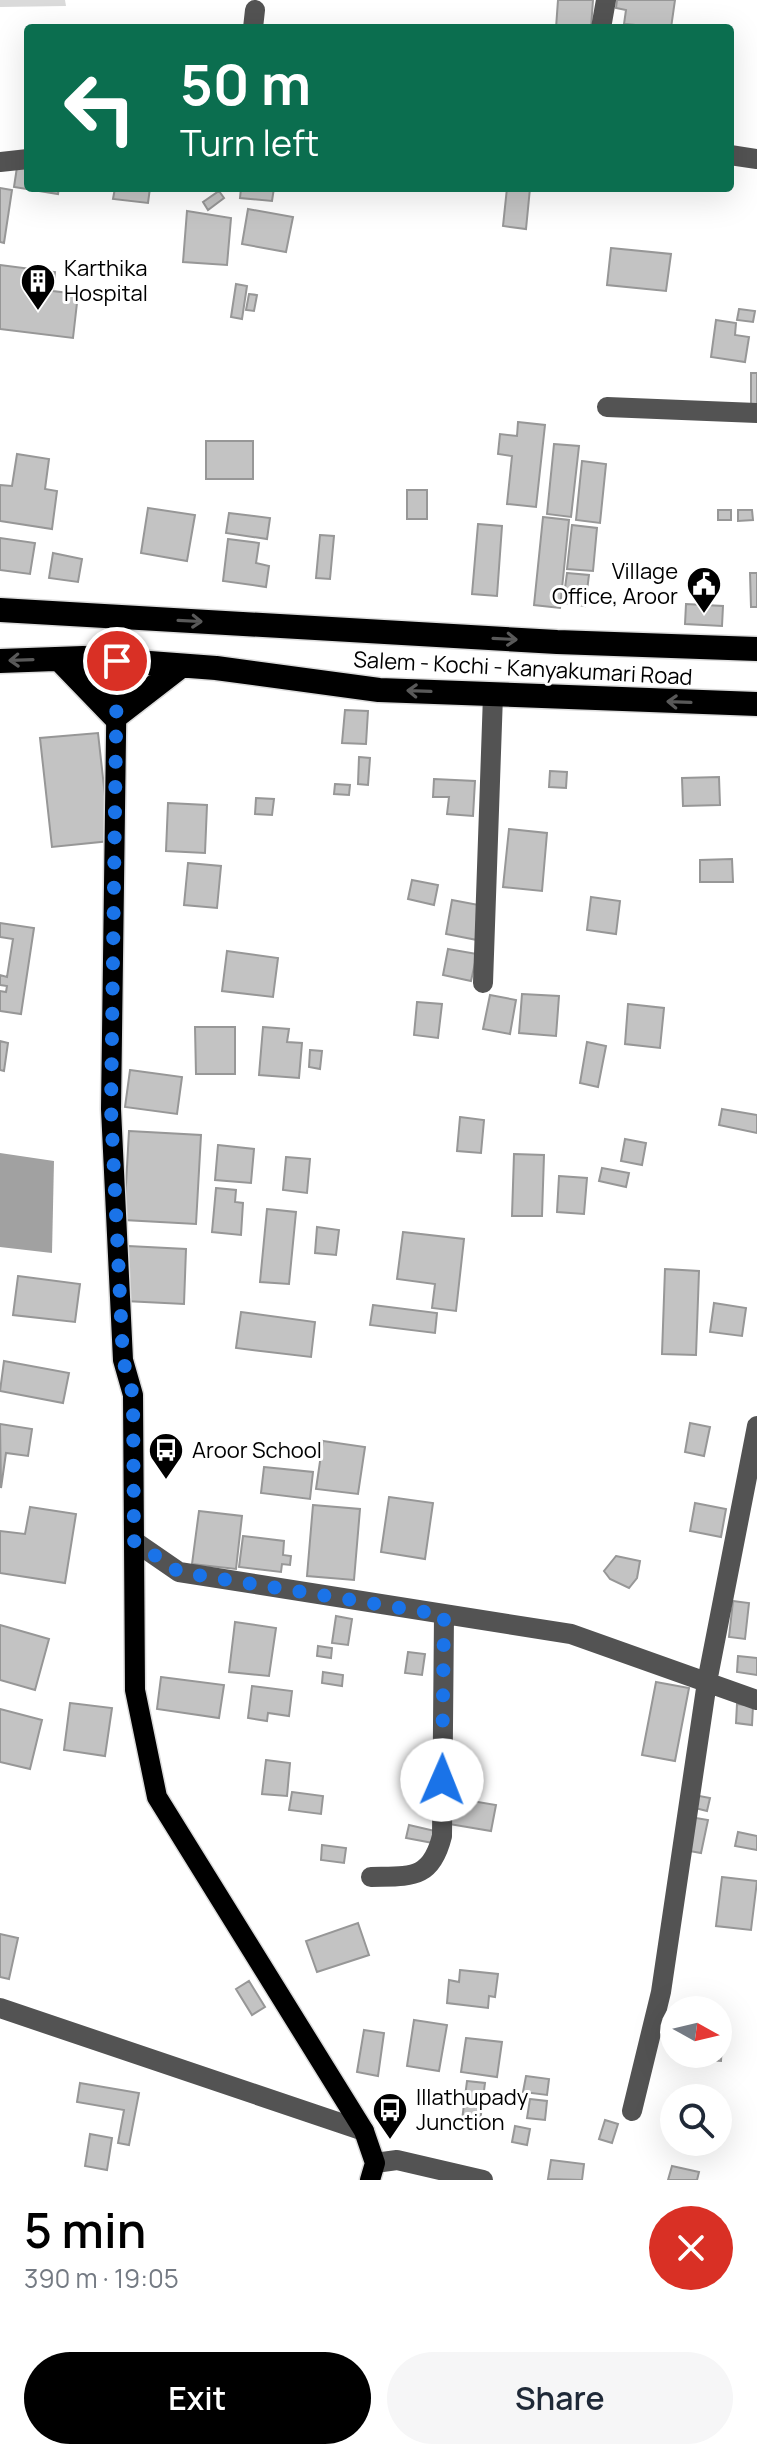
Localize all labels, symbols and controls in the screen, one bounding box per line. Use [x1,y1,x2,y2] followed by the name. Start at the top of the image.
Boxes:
[180,45,311,122] text: 50 m
[48,56,152,160] icon: left
[180,118,319,167] text: Turn left
[64,253,148,308] place label: Karthika Hospital
[19,262,57,312] building icon: Karthika Hospital
[552,556,678,611] place label: Village Office, Aroor
[685,565,723,615] public building icon: Village Office, Aroor
[176,614,203,629] one-way arrow
[83,627,151,695] pin
[491,632,518,647] one-way arrow
[95,639,139,683] icon: arrive
[353,644,693,692] street label: Salem - Kochi - Kanyakumari Road
[8,652,35,668] one-way arrow
[406,684,433,699] one-way arrow
[666,694,693,709] one-way arrow
[147,1431,185,1481] bus stop icon: Aroor School
[192,1435,322,1465] place label: Aroor School
[400,1738,484,1822] position arrow
[660,1996,732,2068] north arrow
[660,1996,732,2156] map controls
[416,2082,529,2137] place label: Illathupady Junction
[660,2084,732,2156] button: search
[371,2091,409,2141] bus stop icon: Illathupady Junction
[24,2197,146,2262] text: 5 min
[649,2206,733,2290] button: close
[24,2260,179,2296] text: 390 m · 19:05
[24,2352,371,2444] button: Exit
[387,2352,733,2444] button: Share

